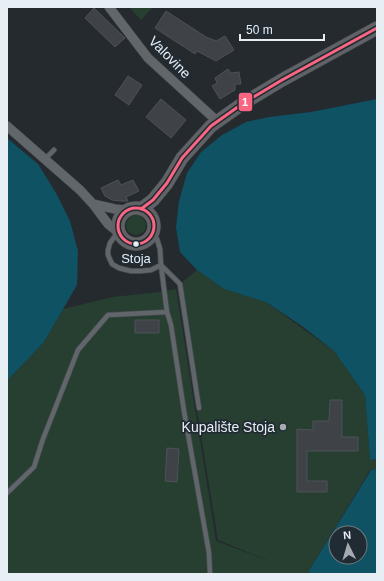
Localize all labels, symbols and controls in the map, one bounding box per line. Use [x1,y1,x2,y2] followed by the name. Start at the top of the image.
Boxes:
[240,16,324,42] scale bar
[246,23,273,37] text: 50 m
[146,33,194,81] street label: Valovine
[238,92,253,112] line badge: 1
[242,96,248,108] text: 1
[131,239,141,249] marker: Stoja
[121,251,152,266] place label: Stoja
[182,419,275,435] place label: Kupalište Stoja
[278,422,288,432] marker: Kupalište Stoja
[328,525,368,565] north arrow
[343,529,352,541] text: N

